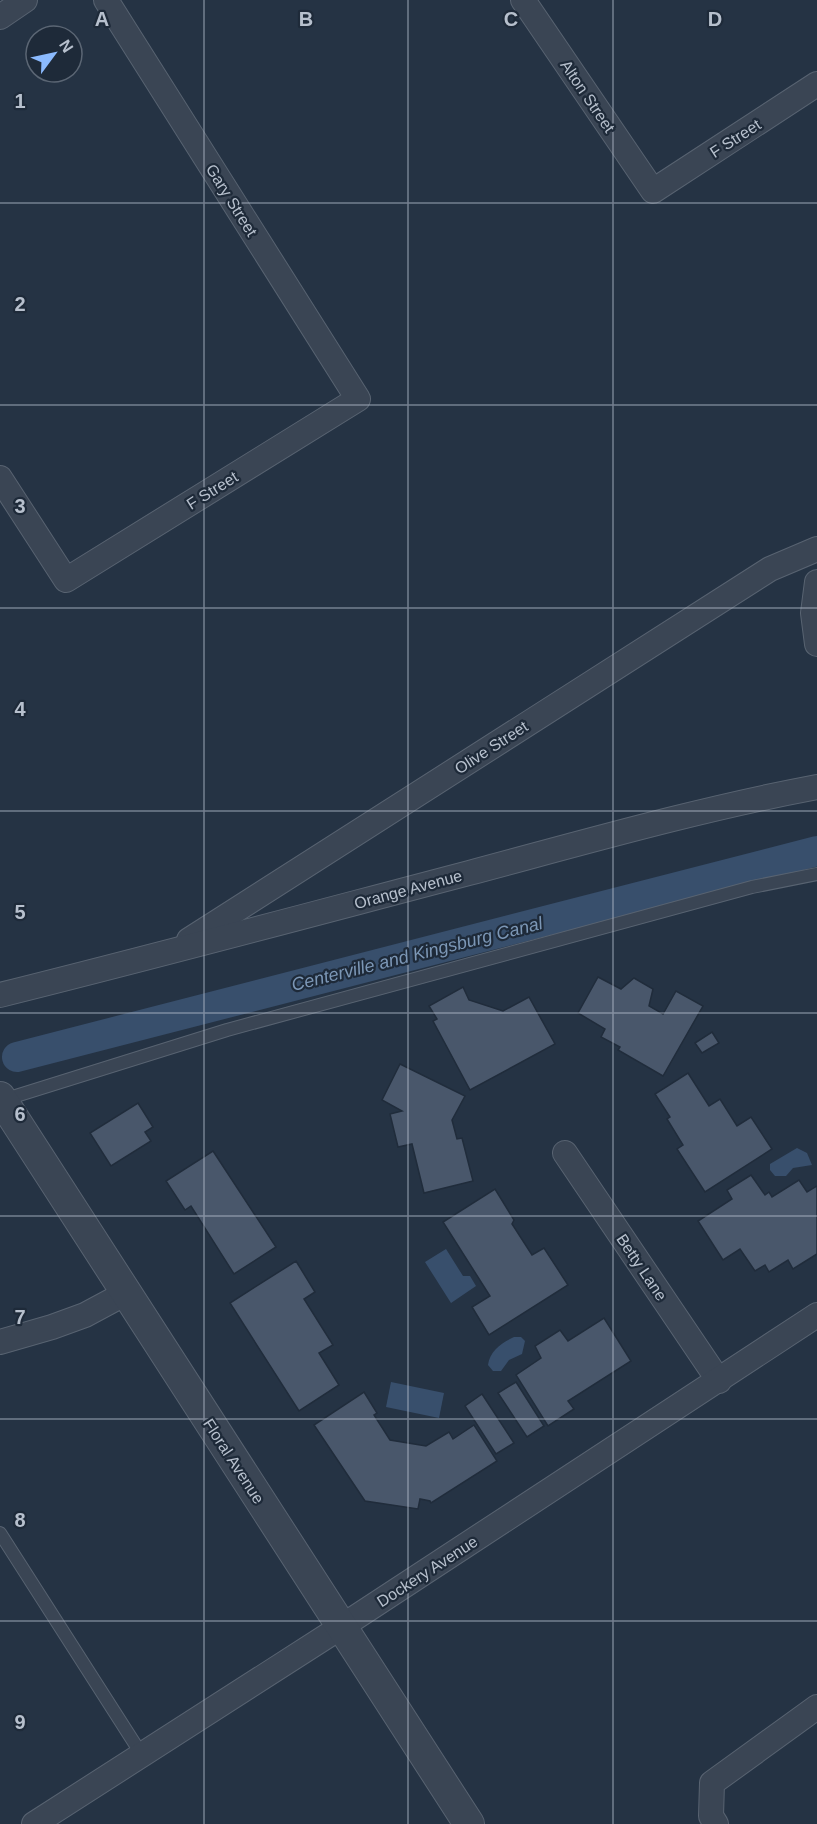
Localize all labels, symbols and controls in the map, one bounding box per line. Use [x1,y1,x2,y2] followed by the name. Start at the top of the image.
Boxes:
[95,8,109,30] text: A
[299,8,313,30] text: B
[504,8,518,30] text: C
[708,8,722,30] text: D
[24,24,84,84] north arrow
[56,37,76,56] text: N
[557,57,618,136] street label: Alton Street
[14,90,26,112] text: 1
[707,115,764,161] street label: F Street
[203,161,261,240] street label: Gary Street
[14,293,26,315] text: 2
[184,468,241,513] street label: F Street
[14,495,26,517] text: 3
[14,698,26,720] text: 4
[452,717,531,777] street label: Olive Street
[352,867,464,912] street label: Orange Avenue
[14,901,26,923] text: 5
[289,913,546,995] water label: Centerville and Kingsburg Canal
[14,1103,26,1125] text: 6
[613,1231,670,1304] street label: Betty Lane
[14,1306,26,1328] text: 7
[200,1416,267,1507] street label: Floral Avenue
[14,1509,26,1531] text: 8
[374,1533,481,1610] street label: Dockery Avenue
[14,1711,26,1733] text: 9

